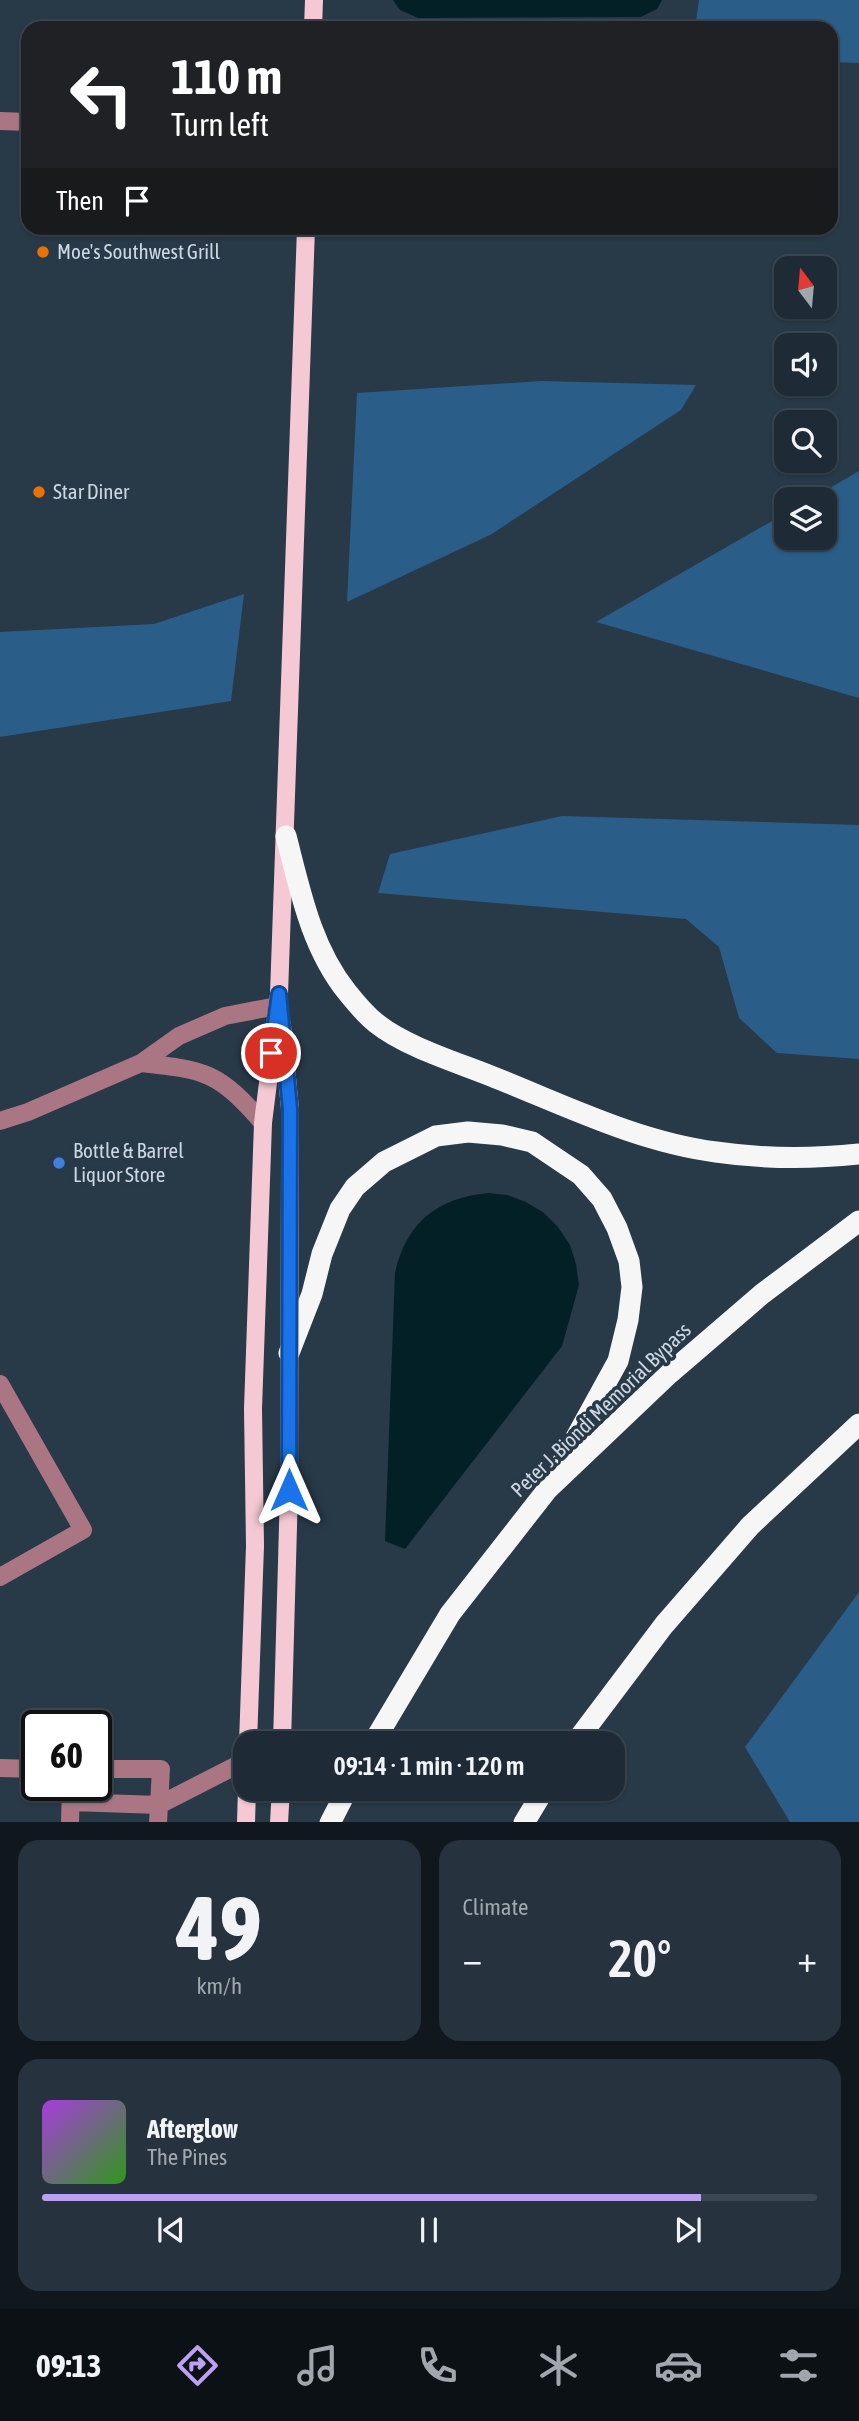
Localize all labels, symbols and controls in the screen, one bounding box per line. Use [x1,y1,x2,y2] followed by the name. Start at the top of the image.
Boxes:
[171,48,282,104] text: 110 m
[56,49,147,140] icon: left
[171,106,269,143] text: Turn left
[118,182,156,220] icon: arrive
[56,186,104,216] text: Then
[57,239,221,263] place label: Moe's Southwest Grill
[35,244,51,260] marker: Moe's Southwest Grill
[774,256,836,318] north arrow
[774,256,837,550] map controls
[774,333,837,396] button: sound
[774,410,837,473] button: search
[53,479,130,503] place label: Star Diner
[31,484,47,500] marker: Star Diner
[774,487,837,550] button: layers
[241,1023,301,1083] pin
[252,1034,290,1072] icon: arrive
[73,1138,184,1186] place label: Bottle & Barrel Liquor Store
[51,1155,67,1171] marker: Bottle & Barrel Liquor Store
[505,1317,695,1501] street label: Peter J. Biondi Memorial Bypass
[252,1453,326,1527] position arrow
[21,1710,112,1801] speed limit sign: 60
[334,1751,524,1781] text: 09:14 · 1 min · 120 m
[176,1875,262,1979] text: 49
[463,1894,528,1920] text: Climate
[608,1928,671,1988] text: 20°
[463,1937,482,1980] text: −
[797,1937,817,1980] text: +
[196,1973,242,1999] text: km/h
[147,2114,238,2144] text: Afterglow
[147,2144,227,2170] text: The Pines
[152,2211,190,2249] icon: previous
[410,2211,448,2249] icon: pause
[669,2211,707,2249] icon: next
[173,2341,222,2390] icon: directions
[293,2341,342,2390] icon: music
[413,2341,462,2390] icon: phone
[534,2341,583,2390] icon: climate
[654,2341,703,2390] icon: car
[774,2341,823,2390] icon: filters
[36,2347,102,2384] text: 09:13

